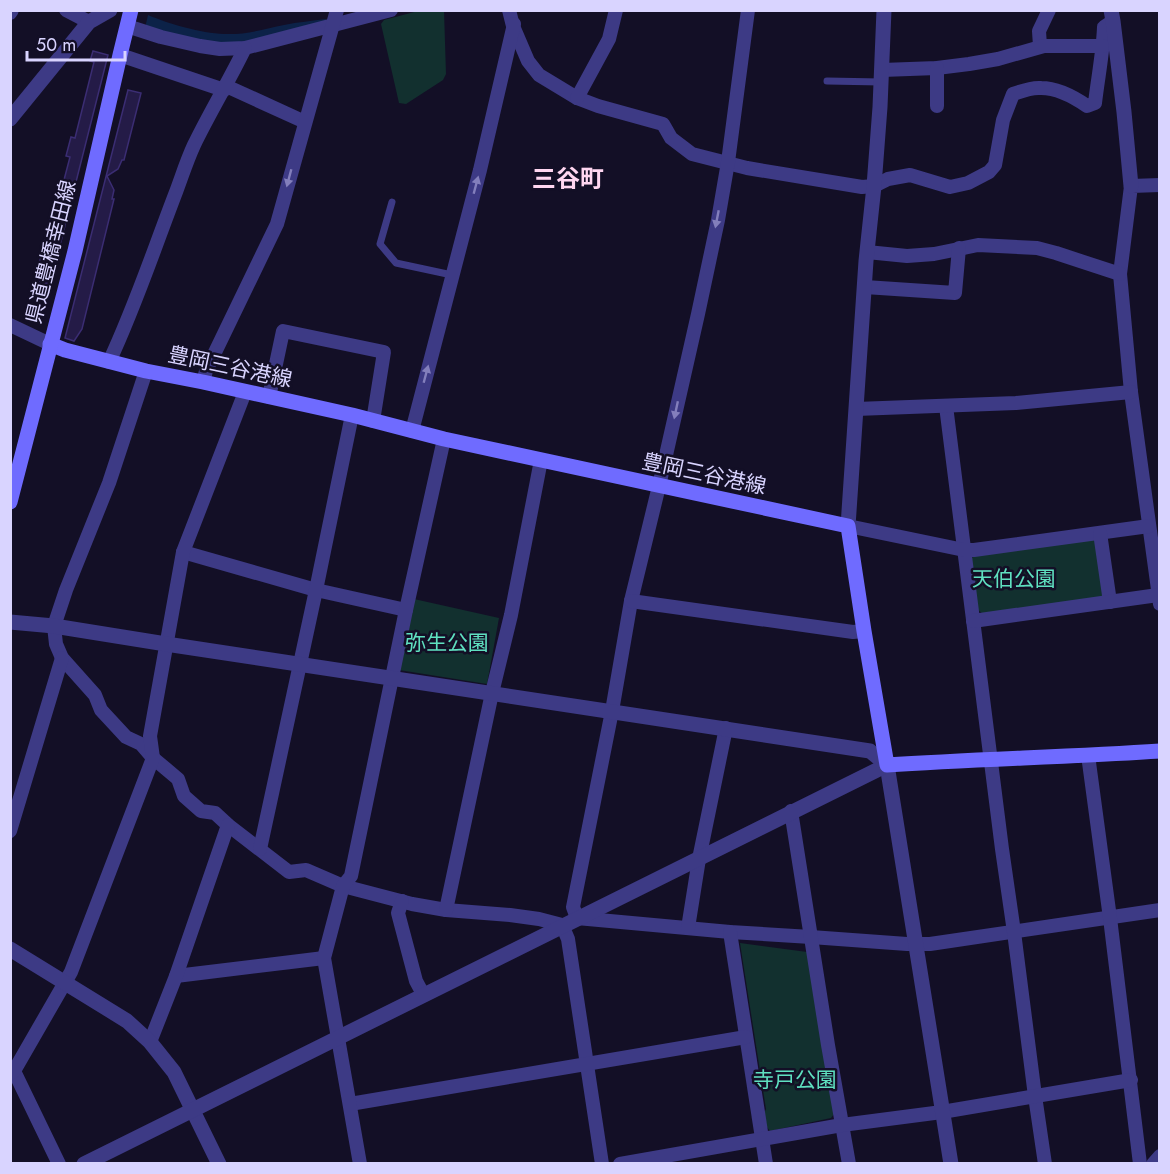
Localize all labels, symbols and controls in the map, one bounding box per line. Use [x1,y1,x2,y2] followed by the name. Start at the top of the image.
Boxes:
[27,24,124,62] scale bar
[36,32,76,58] text: 50 m
[532,161,604,196] district label: 三谷町
[284,169,294,187] one-way arrow
[471,176,481,194] one-way arrow
[19,177,83,327] street label: 県道豊橋幸田線
[712,210,721,229] one-way arrow
[165,339,295,395] street label: 豊岡三谷港線
[422,365,432,383] one-way arrow
[671,401,680,420] one-way arrow
[639,446,769,502] street label: 豊岡三谷港線
[972,564,1056,594] park label: 天伯公園
[405,628,489,658] park label: 弥生公園
[753,1065,837,1095] park label: 寺戸公園

